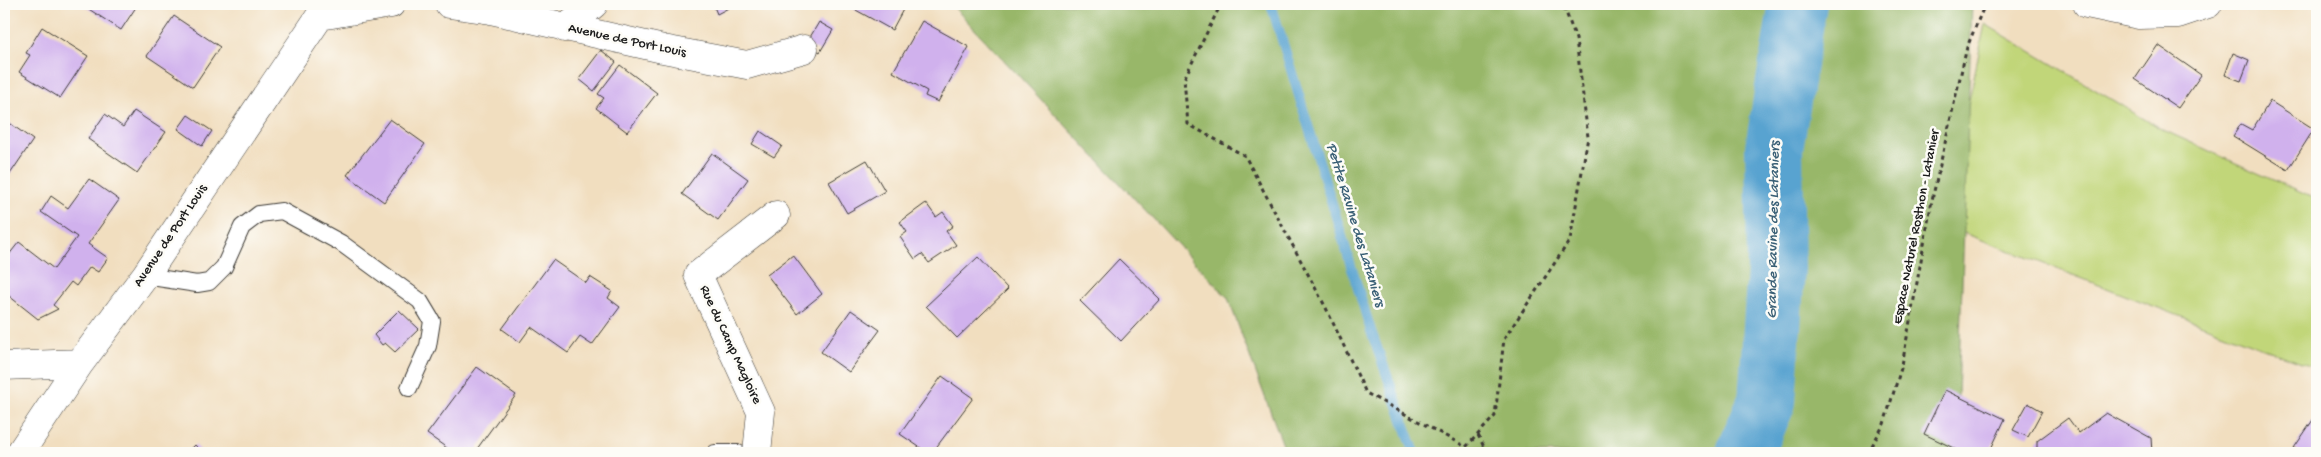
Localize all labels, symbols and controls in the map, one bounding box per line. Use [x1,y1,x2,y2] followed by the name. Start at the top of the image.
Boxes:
[566,20,688,62] street label: Avenue de Port Louis
[1890,127,1944,326] street label: Espace Naturel Rosthon - Latanier
[1763,140,1785,319] water label: Grande Ravine des Lataniers
[1322,141,1389,310] water label: Petite Ravine des Lataniers
[130,181,212,291] street label: Avenue de Port Louis
[695,283,765,408] street label: Rue du Camp Magloire

